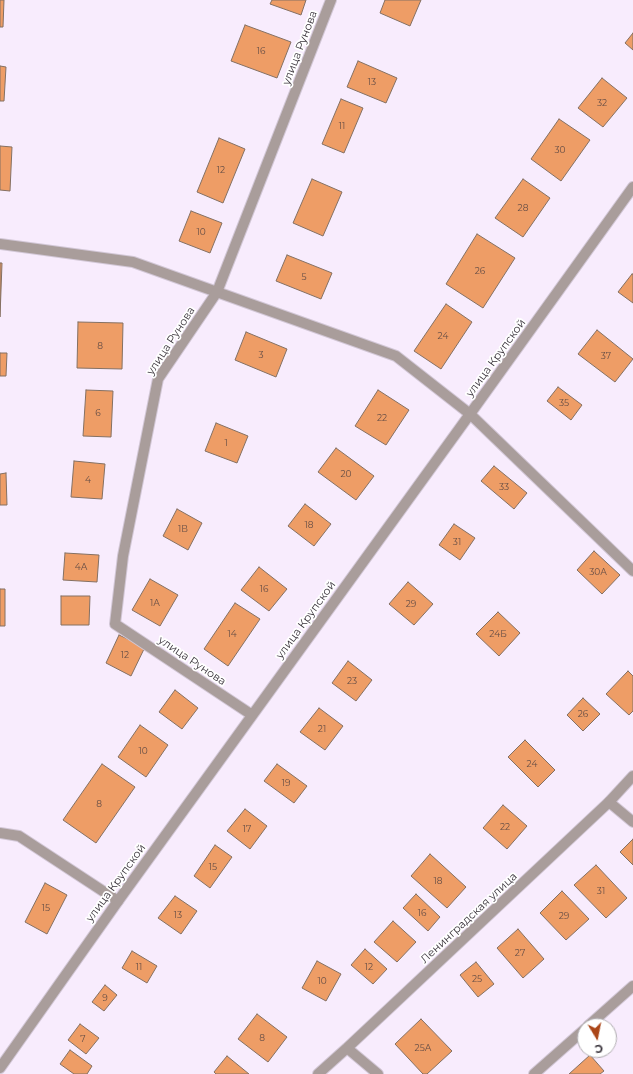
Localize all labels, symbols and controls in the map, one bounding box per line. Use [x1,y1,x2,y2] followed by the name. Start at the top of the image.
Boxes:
[280,9,320,87] street label: улица Рунова
[257,46,265,56] house number: 16
[368,77,376,87] house number: 13
[597,98,607,108] house number: 32
[339,121,345,131] house number: 11
[554,145,566,155] house number: 30
[217,165,225,175] house number: 12
[518,203,528,213] house number: 28
[196,227,206,237] house number: 10
[475,266,485,276] house number: 26
[301,272,307,282] house number: 5
[144,304,198,378] street label: улица Рунова
[463,317,529,399] street label: улица Крупской
[438,331,448,341] house number: 24
[97,341,103,351] house number: 8
[258,350,264,360] house number: 3
[601,351,611,361] house number: 37
[559,398,569,408] house number: 35
[95,408,101,418] house number: 6
[377,413,387,423] house number: 22
[224,438,228,448] house number: 1
[340,469,352,479] house number: 20
[85,475,91,485] house number: 4
[499,482,509,492] house number: 33
[305,520,313,530] house number: 18
[178,524,188,534] house number: 1В
[453,537,461,547] house number: 31
[75,562,87,572] house number: 4А
[589,567,607,577] house number: 30А
[273,579,339,661] street label: улица Крупской
[260,584,268,594] house number: 16
[150,598,160,608] house number: 1А
[406,599,416,609] house number: 29
[227,629,237,639] house number: 14
[489,629,507,639] house number: 24Б
[156,634,228,688] street label: улица Рунова
[121,650,129,660] house number: 12
[347,676,357,686] house number: 23
[578,709,588,719] house number: 26
[318,724,326,734] house number: 21
[138,746,148,756] house number: 10
[527,759,537,769] house number: 24
[282,778,290,788] house number: 19
[96,799,102,809] house number: 8
[500,822,510,832] house number: 22
[243,824,251,834] house number: 17
[83,842,149,924] street label: улица Крупской
[209,862,217,872] house number: 15
[418,870,520,966] street label: Ленинградская улица
[434,876,442,886] house number: 18
[597,886,605,896] house number: 31
[42,903,50,913] house number: 15
[418,908,426,918] house number: 16
[174,910,182,920] house number: 13
[559,911,569,921] house number: 29
[515,948,525,958] house number: 27
[136,962,142,972] house number: 11
[365,962,373,972] house number: 12
[472,974,482,984] house number: 25
[317,976,327,986] house number: 10
[102,993,108,1003] house number: 9
[577,1018,617,1058] north arrow
[259,1033,265,1043] house number: 8
[80,1034,86,1044] house number: 7
[594,1041,604,1056] text: С
[415,1043,431,1053] house number: 25А

